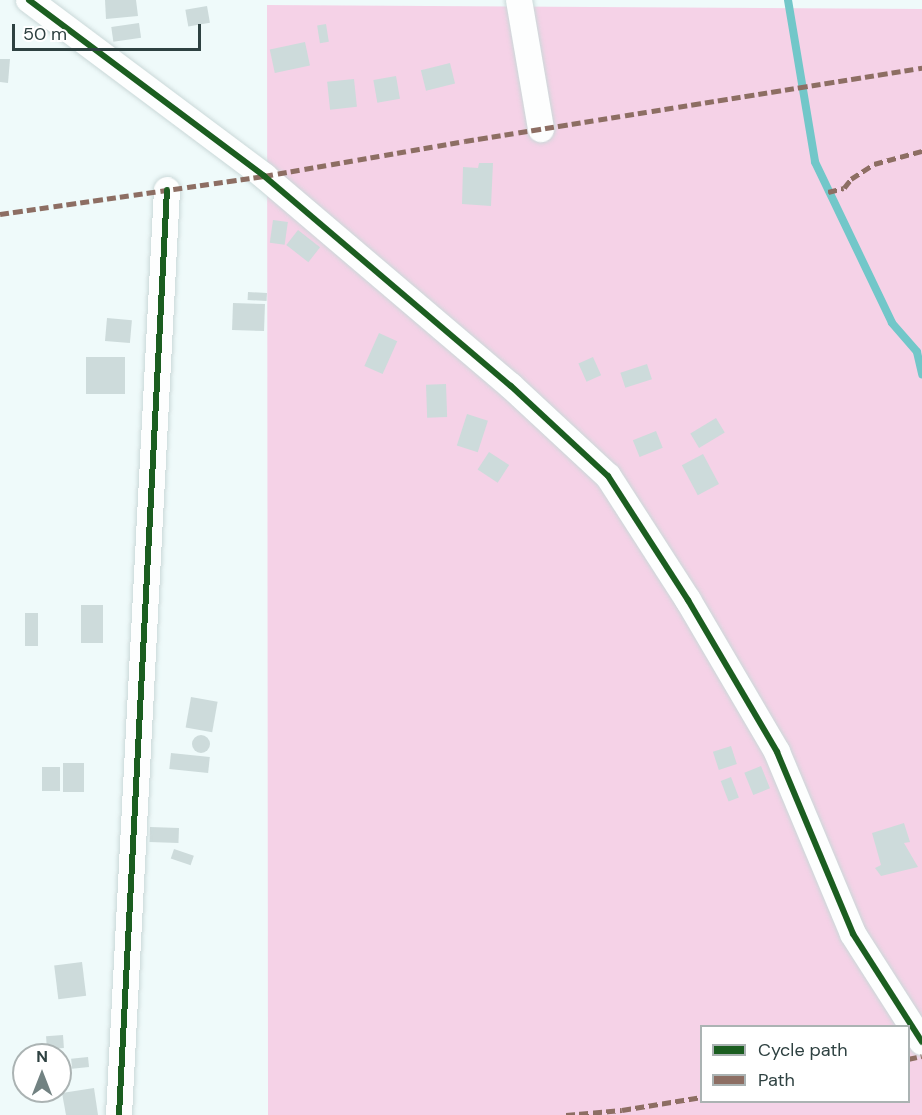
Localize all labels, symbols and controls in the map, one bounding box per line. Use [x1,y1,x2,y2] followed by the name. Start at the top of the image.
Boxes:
[15,12,204,50] scale bar
[23,22,67,46] text: 50 m
[700,1025,910,1103] legend
[758,1038,848,1062] text: Cycle path
[12,1043,72,1103] north arrow
[36,1046,48,1067] text: N
[758,1068,795,1092] text: Path

